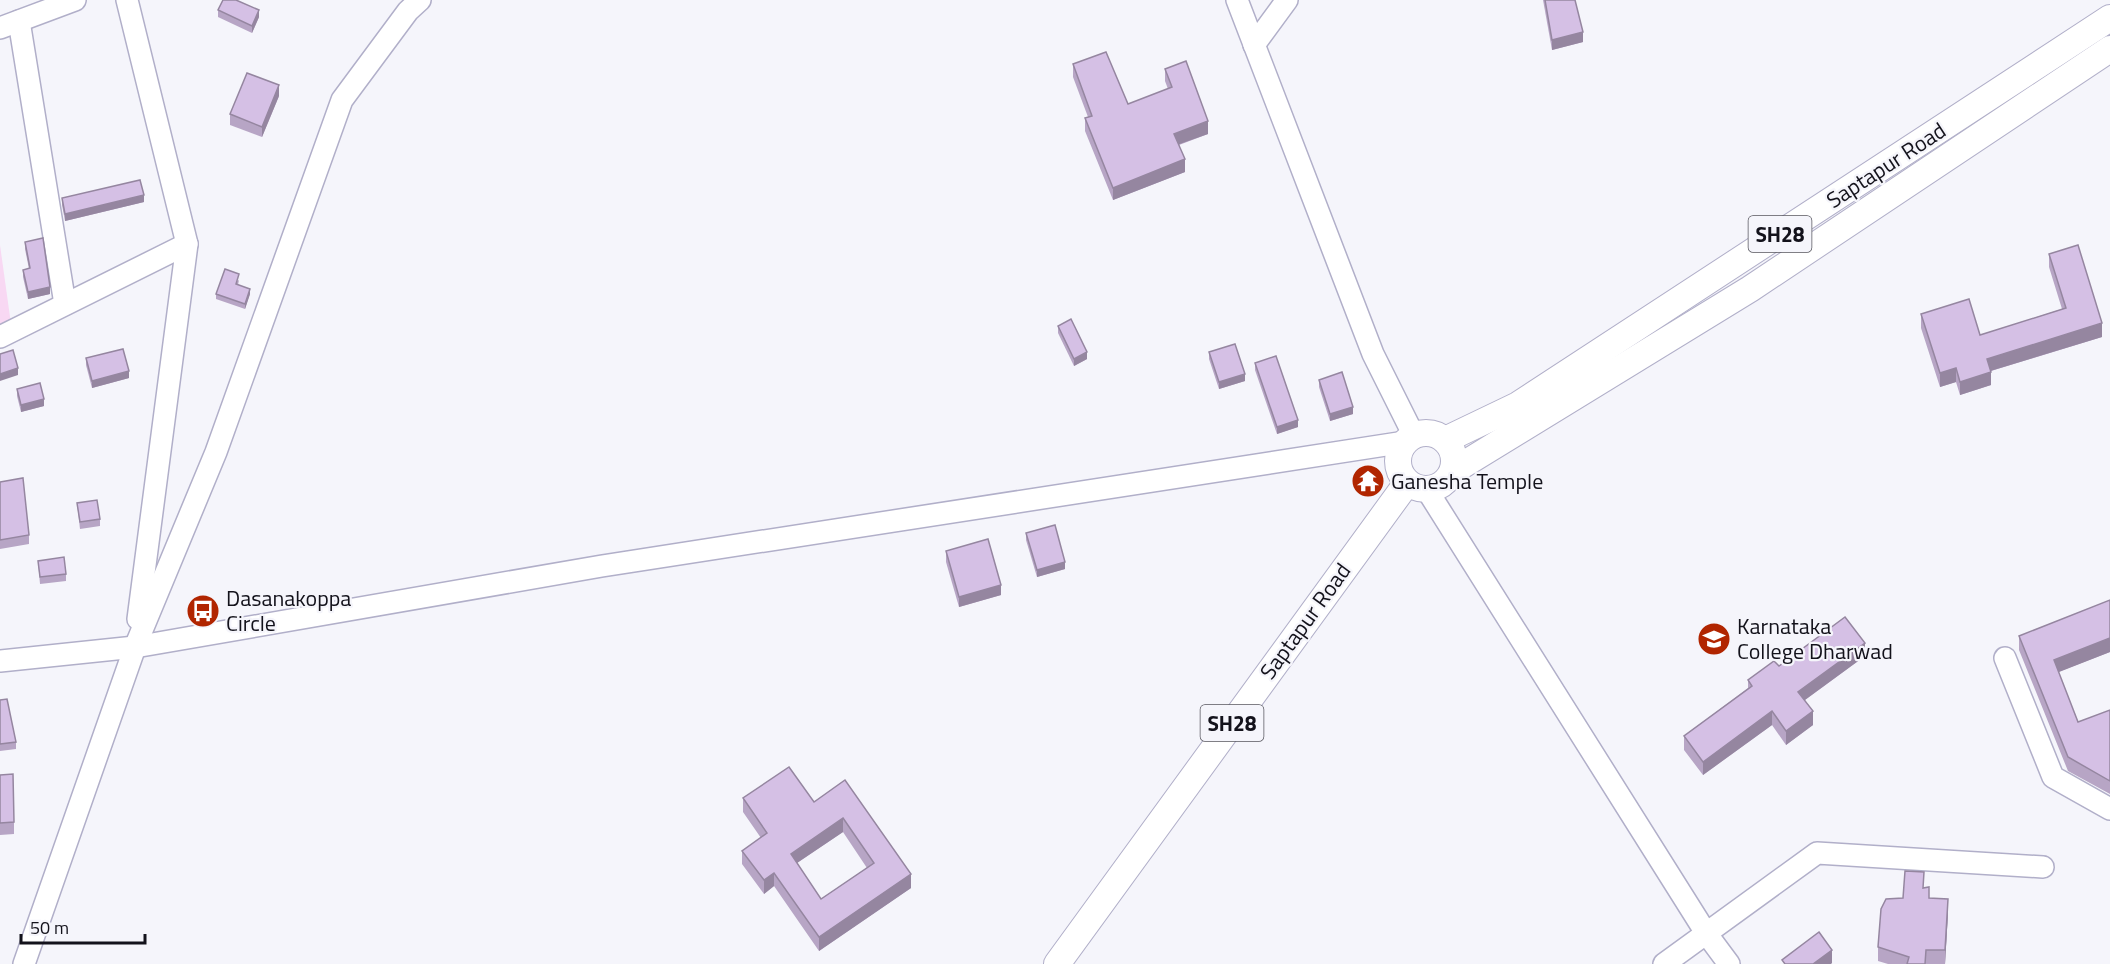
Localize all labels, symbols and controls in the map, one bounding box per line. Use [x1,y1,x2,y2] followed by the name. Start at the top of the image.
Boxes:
[1819,114,1953,216] street label: Saptapur Road
[1748,216,1812,252] road number: SH28
[1350,463,1386,499] temple icon: Ganesha Temple
[1391,464,1543,498] place label: Ganesha Temple
[1251,556,1359,686] street label: Saptapur Road
[226,581,351,640] place label: Dasanakoppa Circle
[185,593,221,629] bus stop icon: Dasanakoppa Circle
[1737,609,1893,668] place label: Karnataka College Dharwad
[1696,621,1732,657] school or university icon: Karnataka College Dharwad
[1200,705,1264,741] road number: SH28
[21,907,146,945] scale bar
[30,914,69,941] text: 50 m

